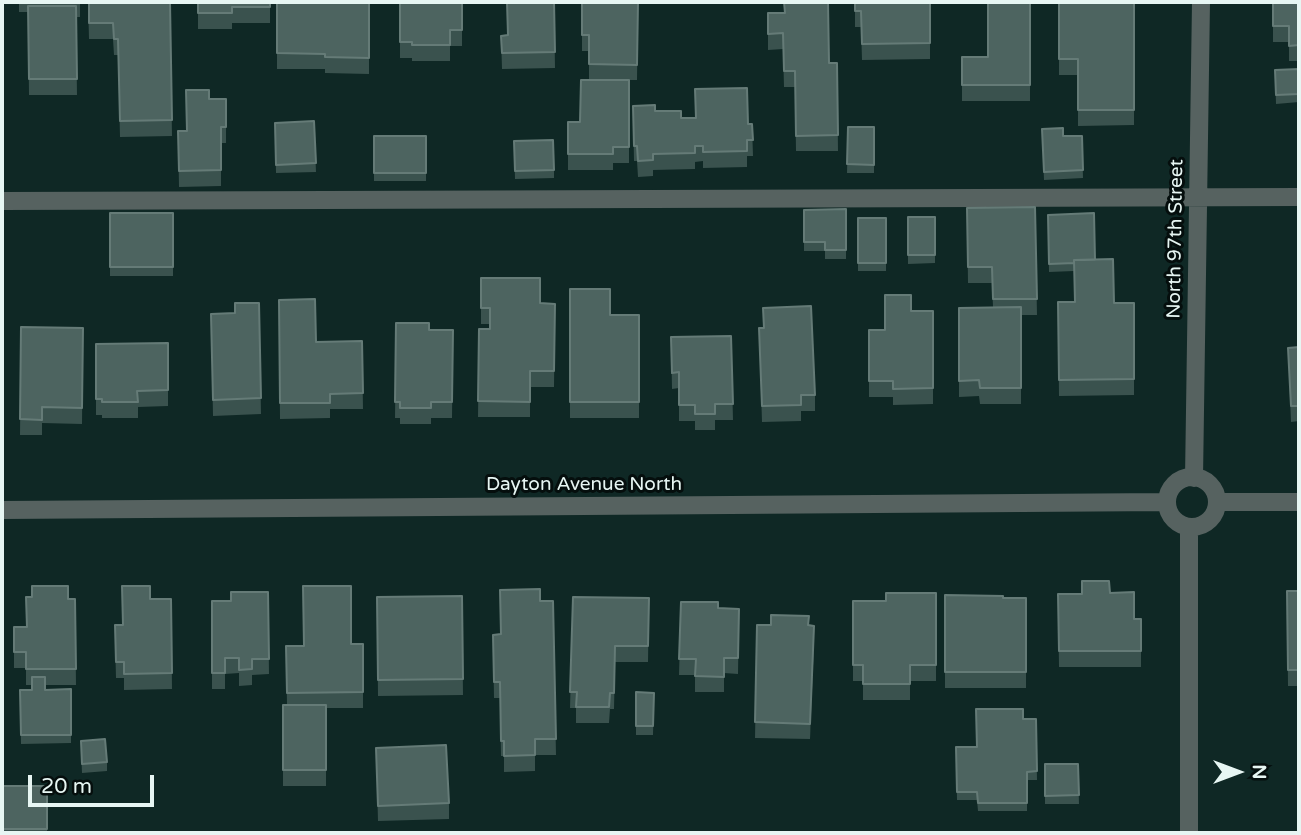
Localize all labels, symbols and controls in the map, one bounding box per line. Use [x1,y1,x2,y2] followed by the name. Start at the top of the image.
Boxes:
[1163,159,1189,319] street label: North 97th Street
[486,474,682,496] street label: Dayton Avenue North
[1203,737,1273,807] north arrow
[32,762,158,806] scale bar
[1248,764,1270,780] text: N
[41,774,92,799] text: 20 m

